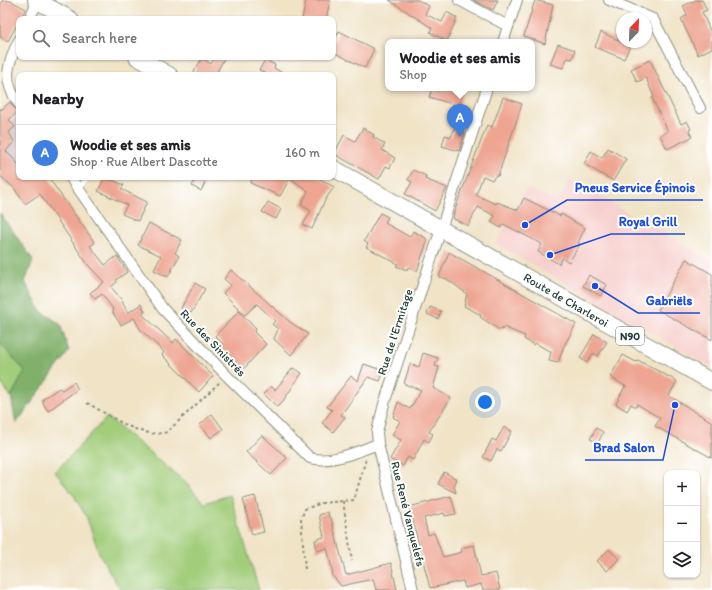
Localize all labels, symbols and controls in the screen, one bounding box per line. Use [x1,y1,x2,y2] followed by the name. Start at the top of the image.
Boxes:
[616,12,652,48] north arrow
[16,16,336,60] search box
[30,27,52,49] icon: search
[62,29,137,47] text: Search here
[385,39,535,91] popup
[400,49,520,67] text: Woodie et ses amis
[400,67,427,82] text: Shop
[32,88,84,108] text: Nearby
[447,104,473,137] pin: A
[70,136,191,154] text: Woodie et ses amis
[41,145,49,160] text: A
[285,145,320,160] text: 160 m
[70,154,218,169] text: Shop · Rue Albert Dascotte
[567,175,703,200] callout: Pneus Service Épinois
[575,179,695,196] text: Pneus Service Épinois
[611,209,685,234] callout: Royal Grill
[619,214,677,230] text: Royal Grill
[521,270,611,330] street label: Route de Charleroi
[374,287,416,377] street label: Rue de l'Ermitage
[638,288,700,313] callout: Gabriëls
[646,293,692,308] text: Gabriëls
[177,306,249,380] street label: Rue des Sinistrés
[616,327,644,345] road number: N90
[475,392,495,412] your location
[585,435,663,460] callout: Brad Salon
[593,440,655,455] text: Brad Salon
[388,460,428,568] street label: Rue René Vanquelefs
[664,470,700,578] map controls
[664,470,700,506] button: +
[664,506,700,542] button: −
[664,542,700,578] button: layers

